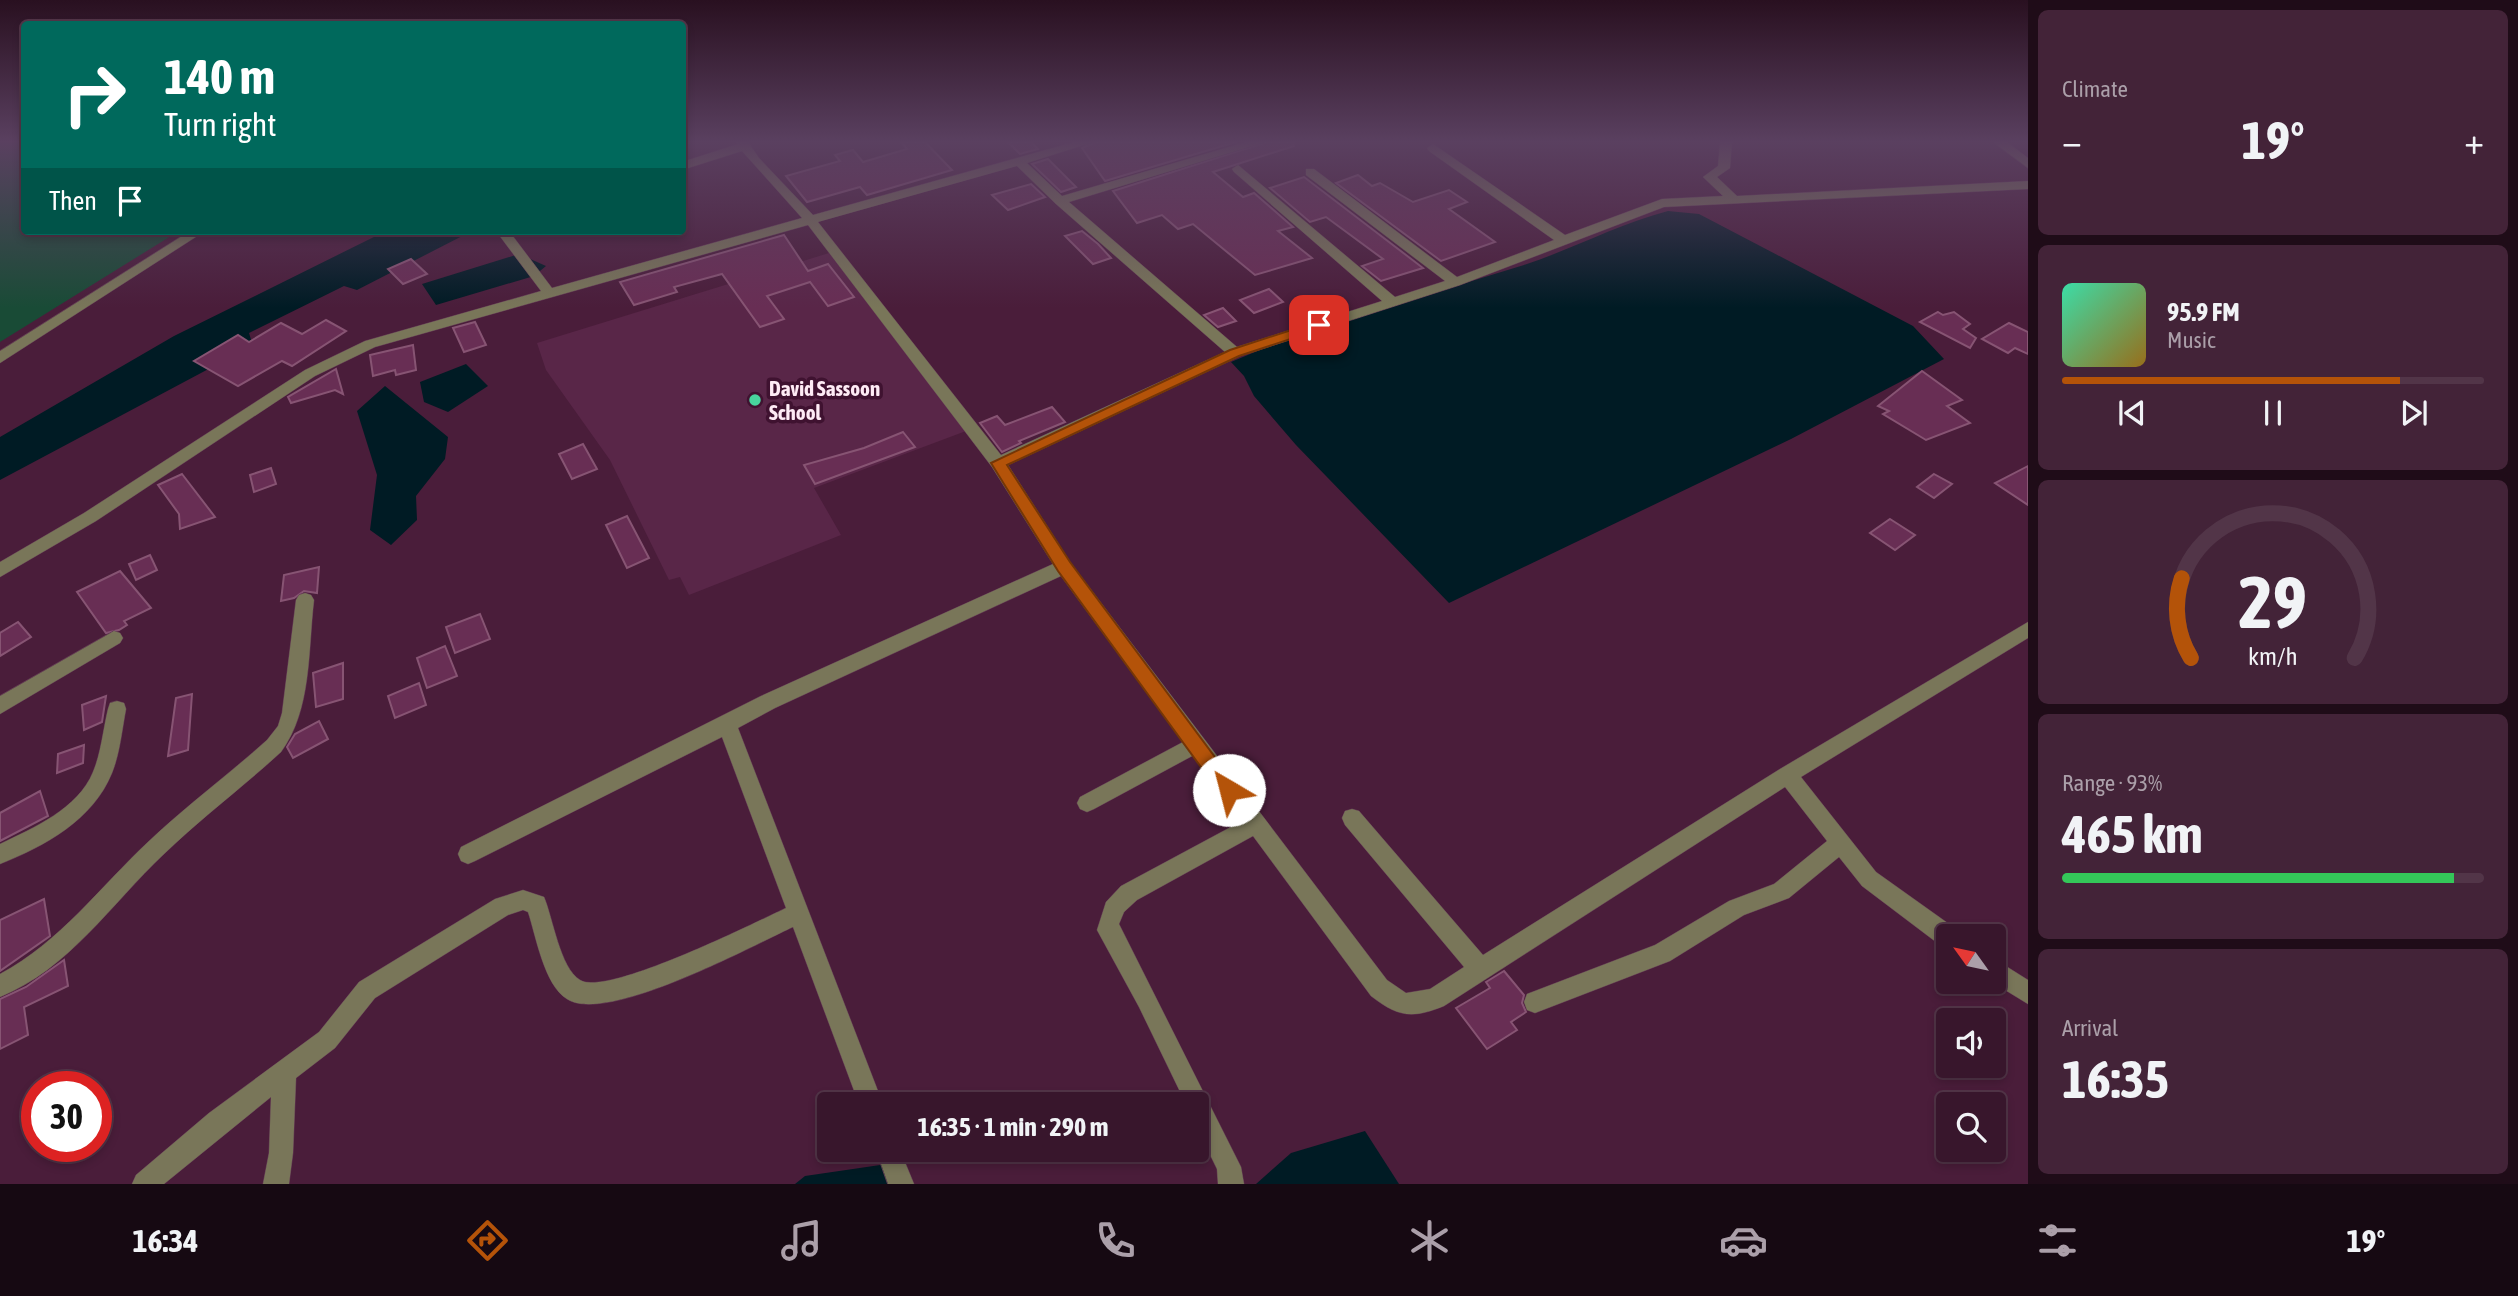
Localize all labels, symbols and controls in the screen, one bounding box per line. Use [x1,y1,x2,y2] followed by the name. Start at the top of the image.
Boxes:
[164,48,275,104] text: 140 m
[49,49,140,140] icon: right
[2062,76,2128,102] text: Climate
[164,106,277,143] text: Turn right
[2241,110,2305,170] text: 19°
[2062,119,2082,162] text: −
[2464,119,2484,162] text: +
[111,182,149,220] icon: arrive
[49,186,97,216] text: Then
[1289,295,1349,355] pin
[2167,297,2240,327] text: 95.9 FM
[1300,306,1338,344] icon: arrive
[2167,327,2215,353] text: Music
[769,376,880,424] place label: David Sassoon School
[747,392,763,408] marker: David Sassoon School
[2113,394,2151,432] icon: previous
[2254,394,2292,432] icon: pause
[2395,394,2433,432] icon: next
[2239,560,2307,643] text: 29
[2248,642,2298,670] text: km/h
[1192,753,1266,827] position arrow
[2062,770,2162,796] text: Range · 93%
[2062,804,2203,864] text: 465 km
[1936,924,2006,994] north arrow
[1936,924,2006,1162] map controls
[1936,1008,2006,1078] button: sound
[2062,1015,2118,1041] text: Arrival
[2062,1049,2169,1109] text: 16:35
[21,1071,112,1162] speed limit sign: 30
[1936,1092,2006,1162] button: search
[918,1112,1108,1142] text: 16:35 · 1 min · 290 m
[463,1216,512,1265] icon: directions
[777,1216,826,1265] icon: music
[1091,1216,1140,1265] icon: phone
[1405,1216,1454,1265] icon: climate
[1719,1216,1768,1265] icon: car
[2033,1216,2082,1265] icon: filters
[132,1222,198,1259] text: 16:34
[2347,1222,2385,1259] text: 19°

